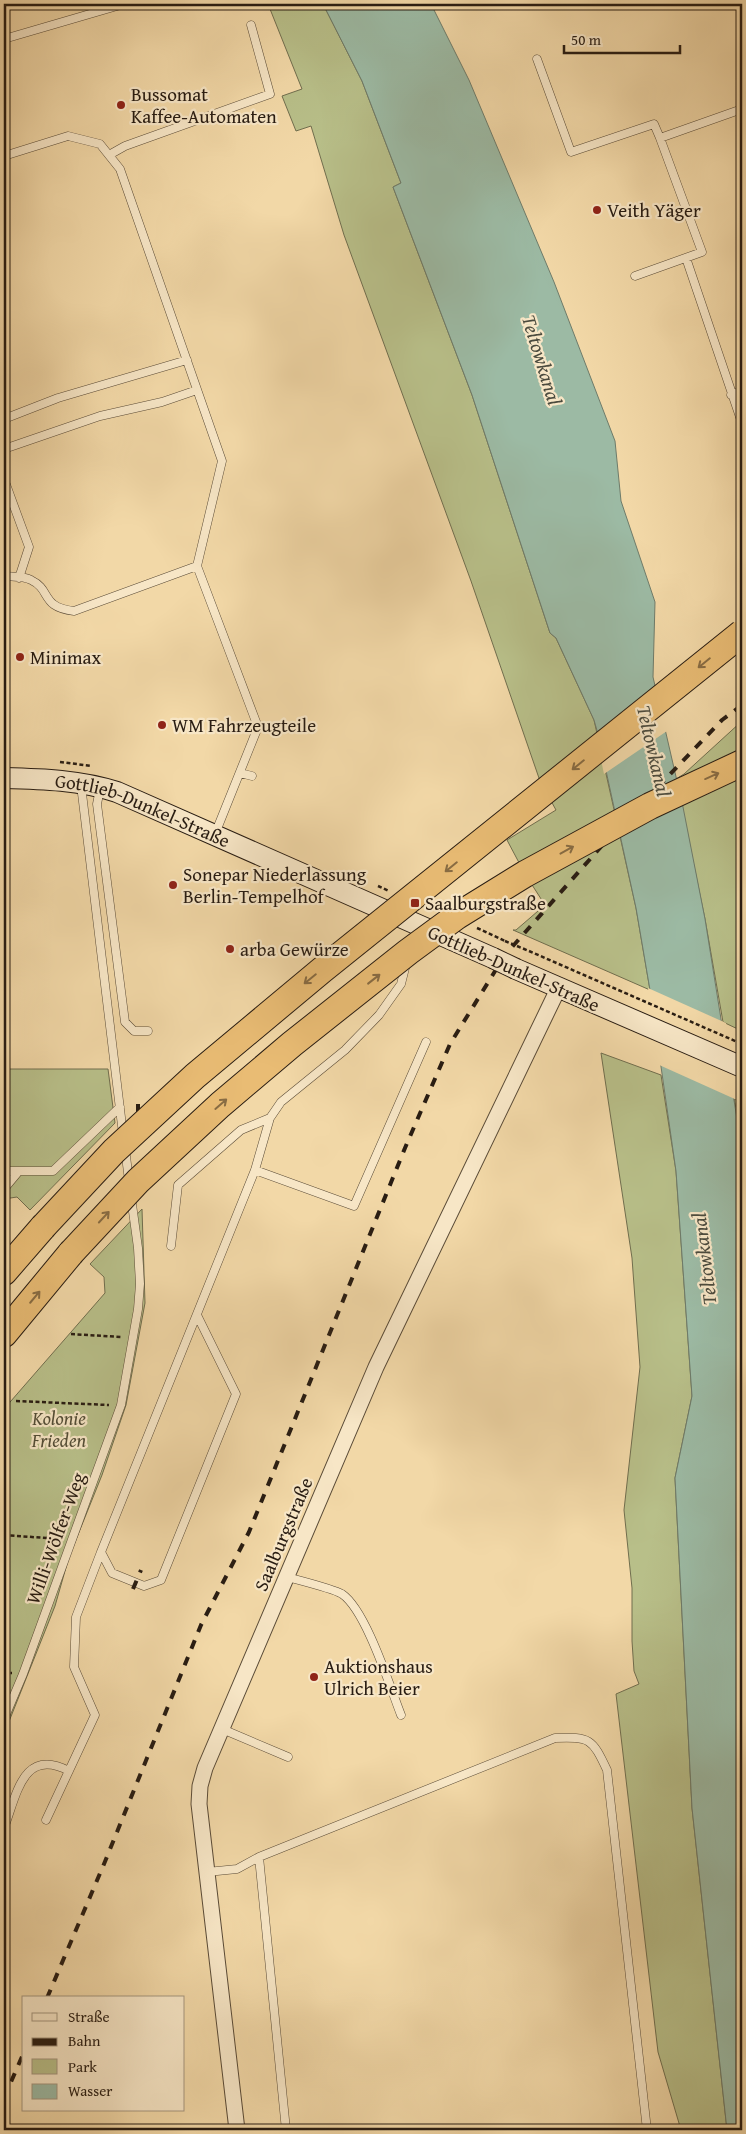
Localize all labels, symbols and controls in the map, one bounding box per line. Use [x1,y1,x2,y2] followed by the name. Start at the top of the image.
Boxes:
[564,22,680,54] scale bar
[571,29,602,50] text: 50 m
[131,80,277,130] place label: Bussomat Kaffee-Automaten
[115,99,127,111] marker: Bussomat Kaffee-Automaten
[607,196,701,224] place label: Veith Yäger
[591,204,603,216] marker: Veith Yäger
[515,311,570,409] water label: Teltowkanal
[30,643,101,671] place label: Minimax
[14,651,26,663] marker: Minimax
[698,658,711,669] one-way arrow
[630,702,679,800] water label: Teltowkanal
[172,711,316,739] place label: WM Fahrzeugteile
[156,719,168,731] marker: WM Fahrzeugteile
[571,759,584,770] one-way arrow
[54,766,235,854] street label: Gottlieb-Dunkel-Straße
[704,771,719,781] one-way arrow
[560,845,575,855] one-way arrow
[183,860,367,910] place label: Sonepar Niederlassung Berlin-Tempelhof
[445,861,458,872] one-way arrow
[167,879,179,891] marker: Sonepar Niederlassung Berlin-Tempelhof
[425,889,546,917] place label: Saalburgstraße
[409,897,421,909] marker: Saalburgstraße
[424,917,604,1019] street label: Gottlieb-Dunkel-Straße
[240,935,349,963] place label: arba Gewürze
[224,943,236,955] marker: arba Gewürze
[304,974,317,985] one-way arrow
[367,974,381,984] one-way arrow
[214,1099,227,1110] one-way arrow
[99,1211,110,1224] one-way arrow
[683,1211,724,1307] water label: Teltowkanal
[29,1290,41,1303] one-way arrow
[31,1404,87,1454] park label: Kolonie Frieden
[18,1468,92,1608] street label: Willi-Wölfer-Weg
[246,1473,320,1595] street label: Saalburgstraße
[324,1652,433,1702] place label: Auktionshaus Ulrich Beier
[308,1671,320,1683] marker: Auktionshaus Ulrich Beier
[22,1996,185,2112] legend
[68,2006,110,2027] text: Straße
[68,2030,101,2051] text: Bahn
[68,2056,97,2077] text: Park
[68,2080,112,2101] text: Wasser

